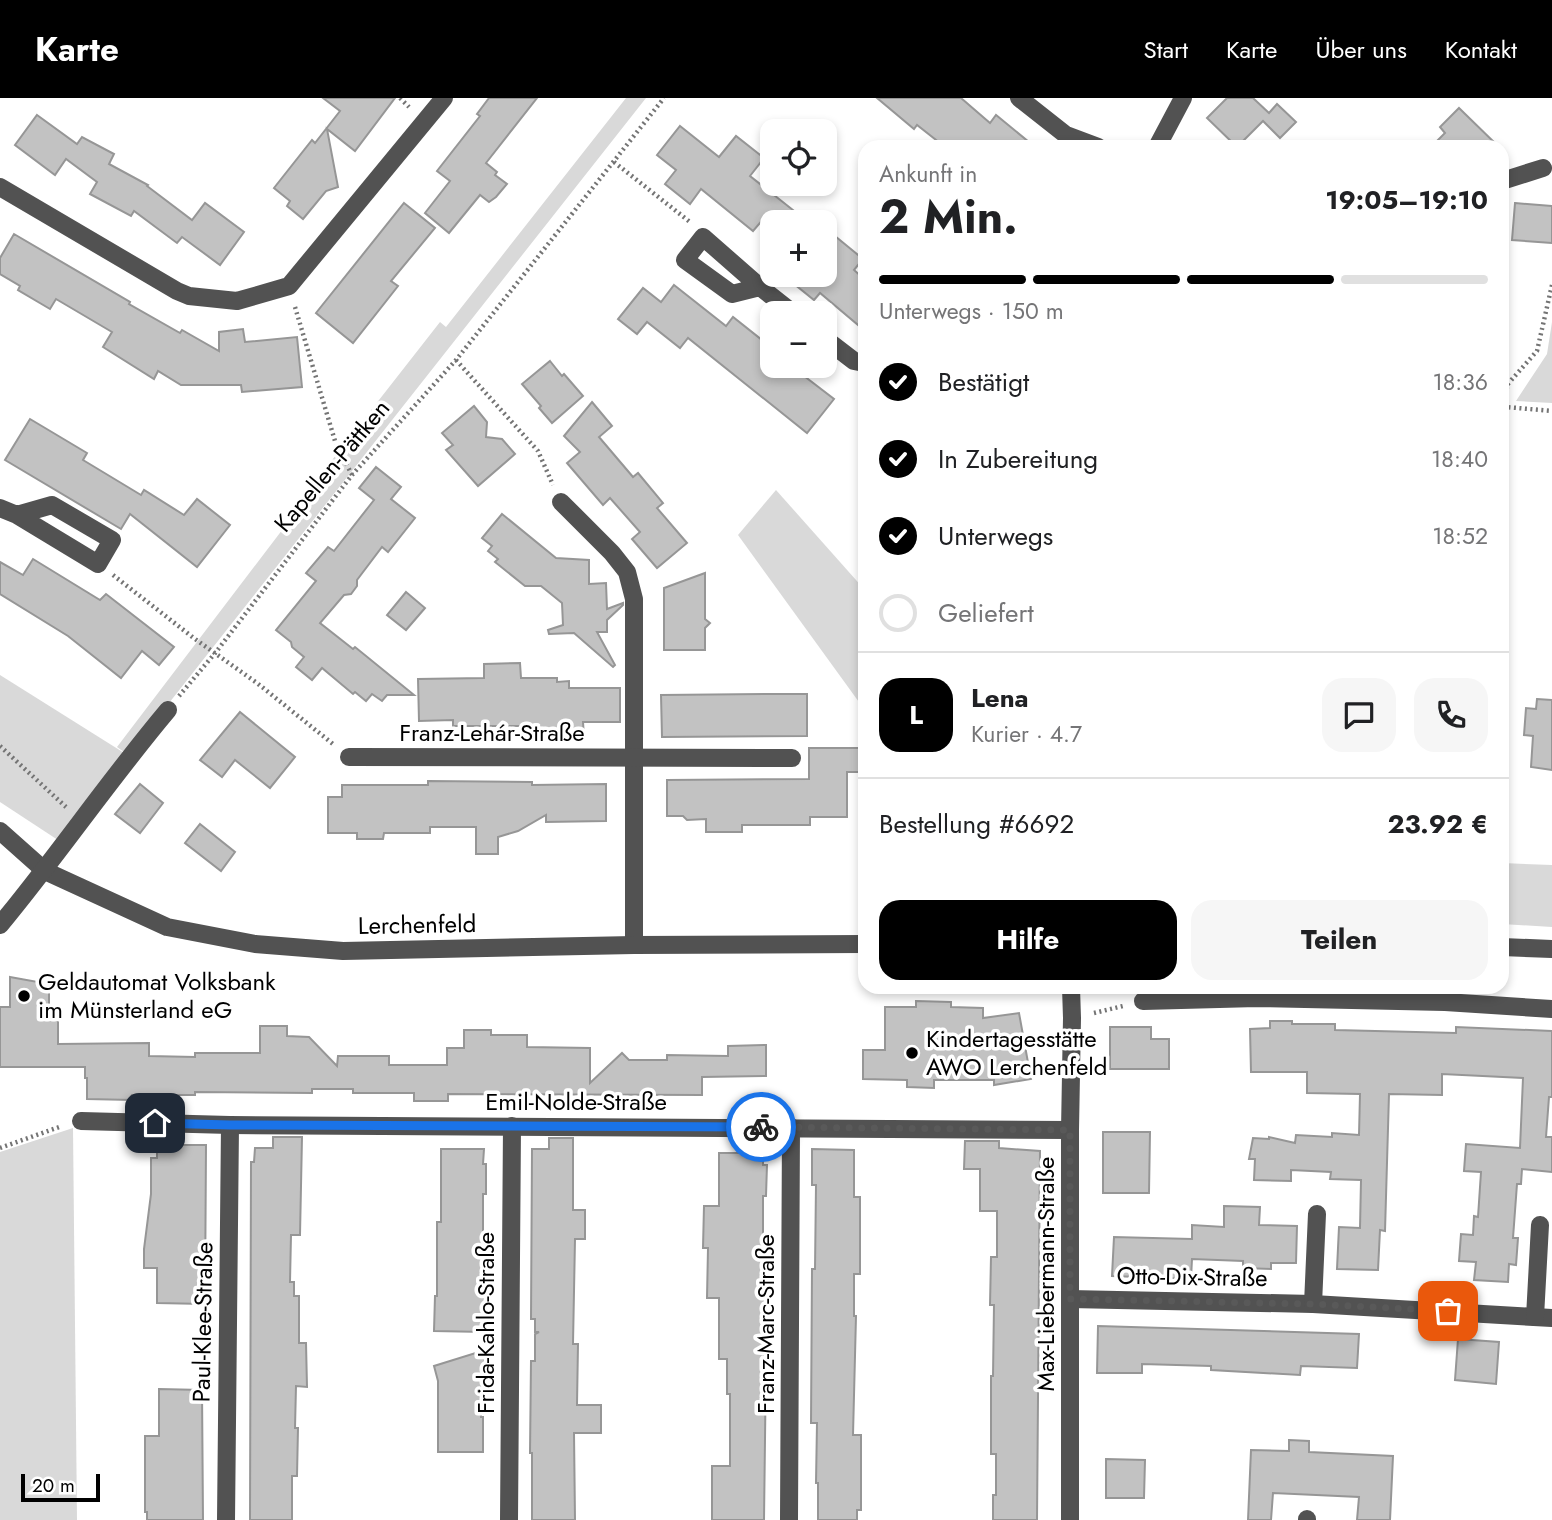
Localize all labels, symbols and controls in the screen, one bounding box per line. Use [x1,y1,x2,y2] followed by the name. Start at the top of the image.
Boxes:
[35,26,119,73] text: Karte
[1144,32,1188,67] text: Start
[1226,32,1277,67] text: Karte
[1315,32,1407,67] text: Über uns
[1445,32,1517,67] text: Kontakt
[760,119,837,378] map controls
[760,119,837,196] button: locate
[879,157,977,191] text: Ankunft in
[1325,181,1488,219] text: 19:05–19:10
[879,184,1018,250] text: 2 Min.
[760,210,837,287] button: +
[879,294,1064,328] text: Unterwegs · 150 m
[760,301,837,378] button: −
[879,363,917,401] icon: check
[938,363,1029,401] text: Bestätigt
[1432,365,1488,399] text: 18:36
[266,392,398,540] street label: Kapellen-Pättken
[879,440,917,478] icon: check
[938,440,1098,478] text: In Zubereitung
[1431,442,1488,476] text: 18:40
[879,517,917,555] icon: check
[938,517,1053,555] text: Unterwegs
[1432,519,1488,553] text: 18:52
[938,594,1034,632] text: Geliefert
[1322,678,1396,752] button: chat
[1414,678,1488,752] button: phone
[971,679,1029,717] text: Lena
[909,696,923,734] text: L
[399,715,585,750] street label: Franz-Lehár-Straße
[971,717,1082,751] text: Kurier · 4.7
[879,805,1074,843] text: Bestellung #6692
[1388,805,1488,843] text: 23.92 €
[879,900,1177,980] button: Hilfe
[1191,900,1488,980] button: Teilen
[357,906,477,943] street label: Lerchenfeld
[38,964,276,1027] place label: Geldautomat Volksbank im Münsterland eG
[16,988,32,1004] marker: Geldautomat Volksbank im Münsterland eG
[926,1021,1108,1084] place label: Kindertagesstätte AWO Lerchenfeld
[904,1045,920,1061] marker: Kindertagesstätte AWO Lerchenfeld
[485,1084,667,1119] street label: Emil-Nolde-Straße
[726,1092,796,1162] courier
[125,1093,185,1153] pin
[136,1104,174,1142] icon: home
[742,1108,780,1146] icon: bike
[1028,1157,1063,1391] street label: Max-Liebermann-Straße
[468,1232,503,1414] street label: Frida-Kahlo-Straße
[748,1234,783,1414] street label: Franz-Marc-Straße
[184,1241,221,1403] street label: Paul-Klee-Straße
[1116,1258,1268,1295] street label: Otto-Dix-Straße
[1418,1281,1478,1341] pin
[1429,1292,1467,1330] icon: bag
[21,1471,100,1503] scale bar
[32,1472,75,1499] text: 20 m

